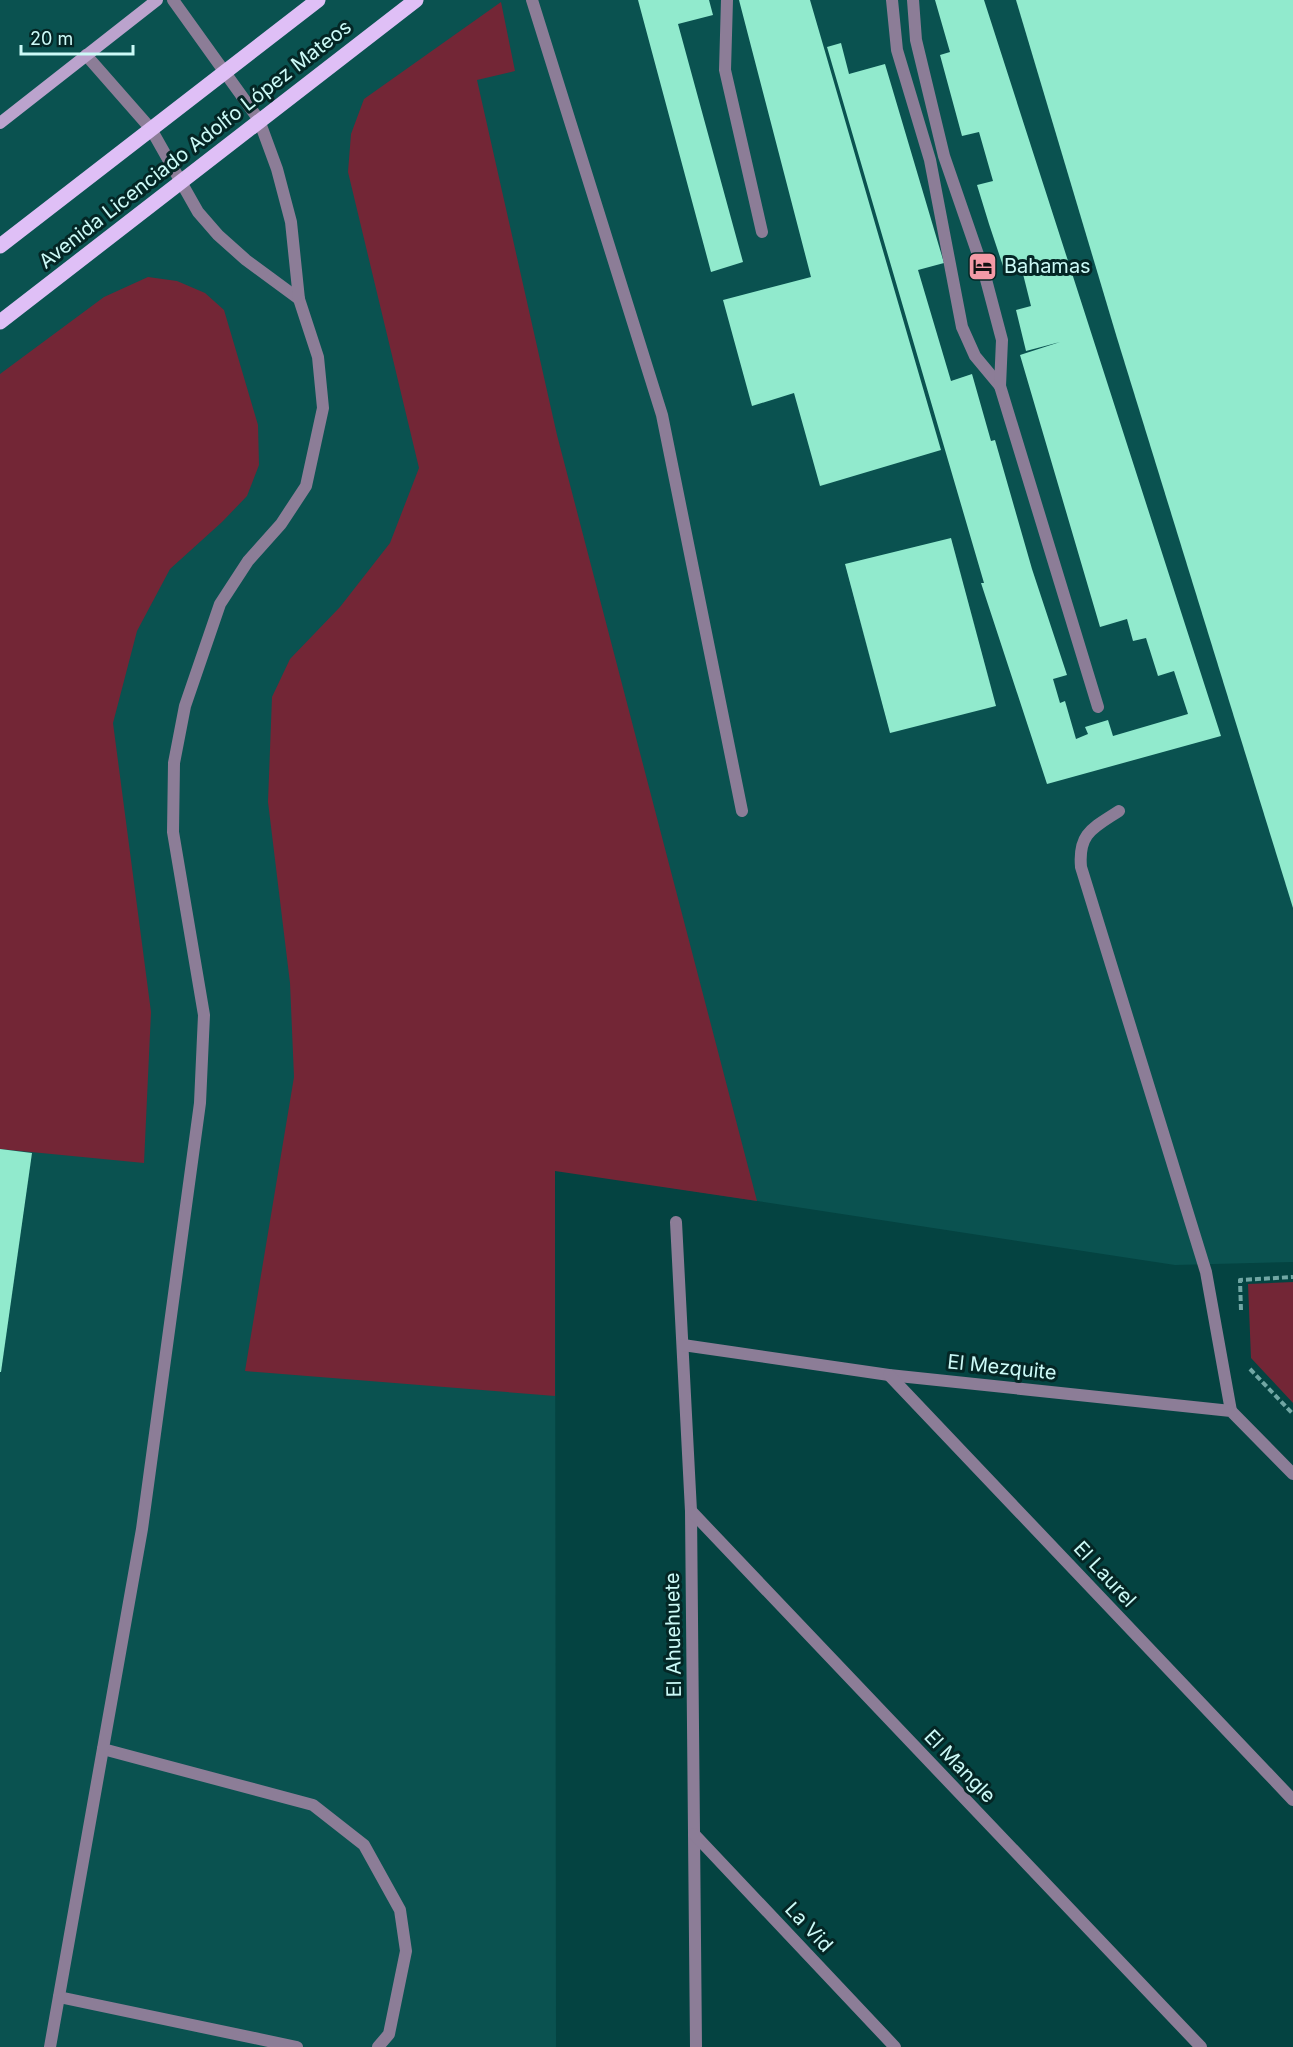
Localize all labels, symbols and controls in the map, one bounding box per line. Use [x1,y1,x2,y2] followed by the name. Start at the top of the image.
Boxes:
[34,15,356,273] street label: Avenida Licenciado Adolfo López Mateos
[21,18,134,56] scale bar
[30,28,73,49] text: 20 m
[967,250,999,282] hotel icon: Bahamas
[1004,254,1091,278] place label: Bahamas
[946,1349,1058,1385] street label: El Mezquite
[1069,1536,1141,1612] street label: El Laurel
[660,1572,686,1698] street label: El Ahuehuete
[919,1724,1001,1808] street label: El Mangle
[780,1897,838,1957] street label: La Vid

